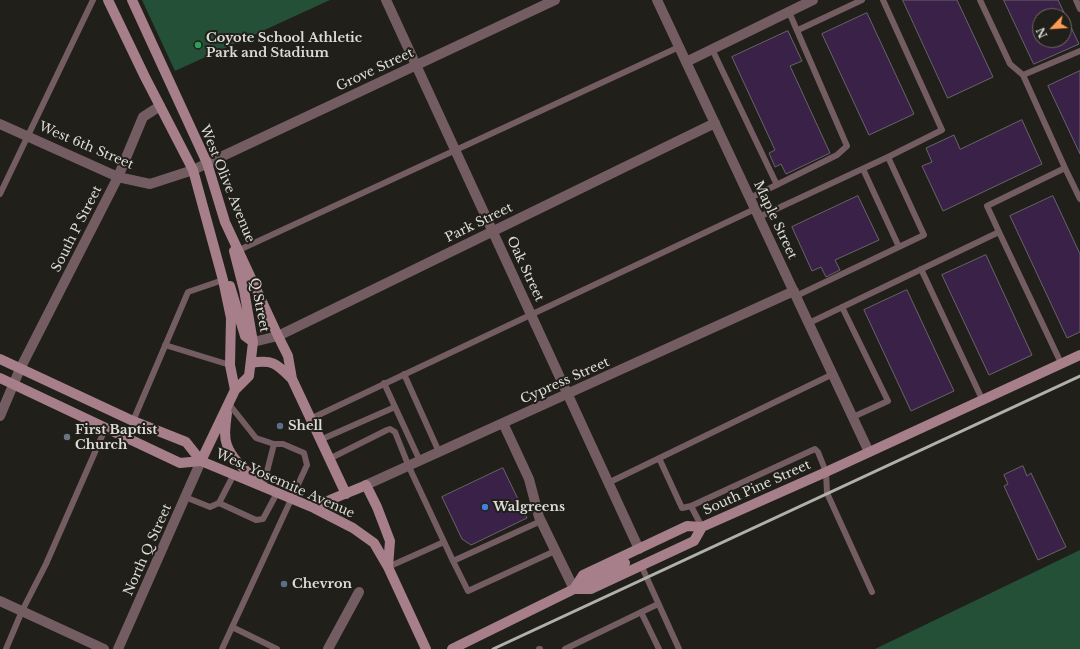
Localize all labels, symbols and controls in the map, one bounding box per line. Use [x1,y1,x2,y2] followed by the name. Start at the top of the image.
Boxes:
[1032,8,1072,48] north arrow
[1034,25,1051,40] text: N
[206,30,362,61] place label: Coyote School Athletic Park and Stadium
[193,40,203,50] marker: Coyote School Athletic Park and Stadium
[334,45,416,95] street label: Grove Street
[36,119,136,173] street label: West 6th Street
[196,123,258,245] street label: West Olive Avenue
[750,178,800,262] street label: Maple Street
[48,183,106,275] street label: South P Street
[443,200,515,246] street label: Park Street
[503,234,547,304] street label: Oak Street
[246,276,272,334] street label: Q Street
[518,354,612,408] street label: Cypress Street
[288,418,323,434] place label: Shell
[275,421,285,431] marker: Shell
[75,422,157,453] place label: First Baptist Church
[62,432,72,442] marker: First Baptist Church
[213,446,357,522] street label: West Yosemite Avenue
[701,457,813,519] street label: South Pine Street
[493,499,565,515] place label: Walgreens
[121,502,175,598] street label: North Q Street
[480,502,490,512] marker: Walgreens
[292,576,352,592] place label: Chevron
[279,579,289,589] marker: Chevron

